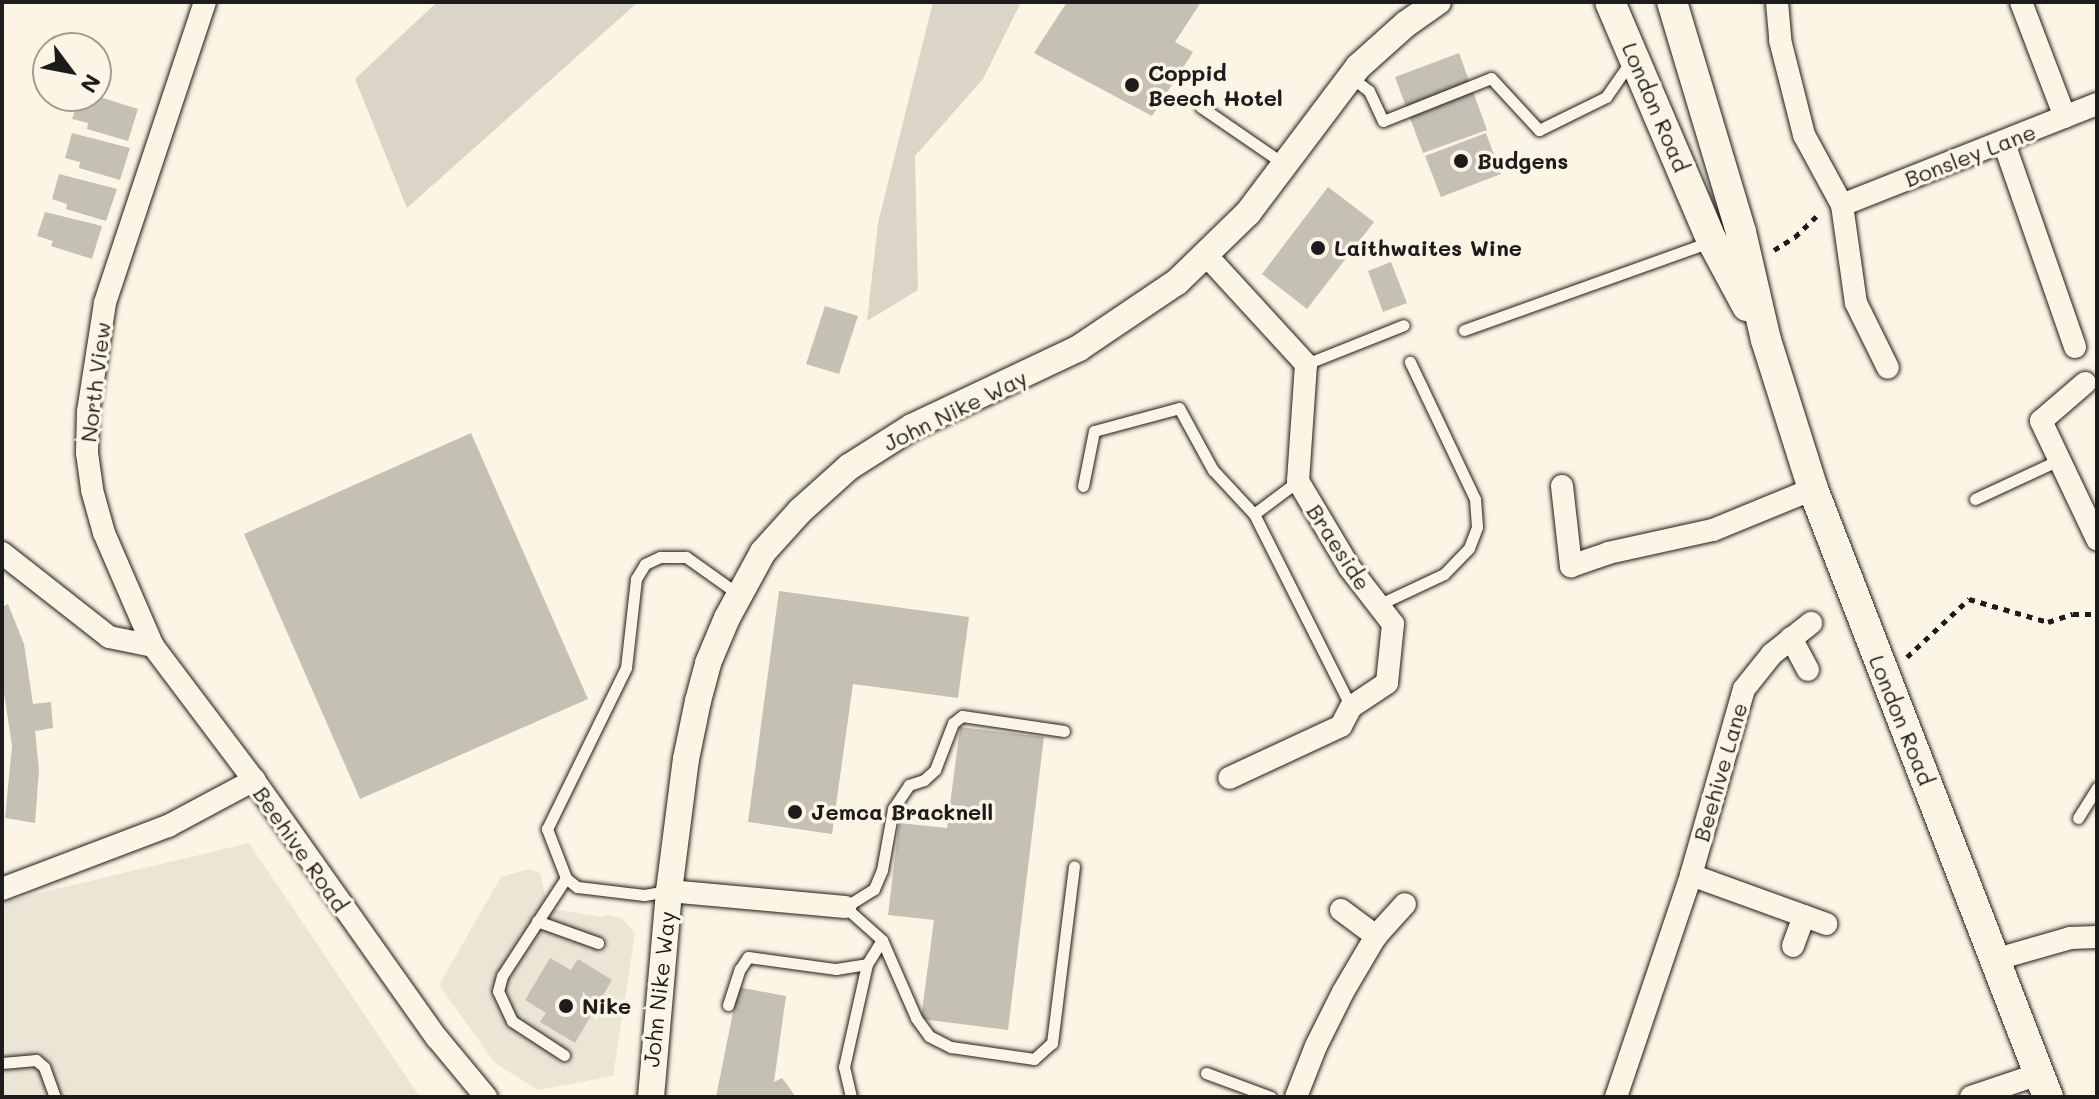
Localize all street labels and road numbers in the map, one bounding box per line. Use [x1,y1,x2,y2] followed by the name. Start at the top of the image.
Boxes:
[1617,38,1695,176] street label: London Road
[1901,118,2039,192] street label: Bonsley Lane
[75,320,115,444] street label: North View
[879,364,1031,456] street label: John Nike Way
[1302,499,1376,595] street label: Braeside
[1864,651,1940,789] street label: London Road
[1688,699,1752,845] street label: Beehive Lane
[248,781,354,917] street label: Beehive Road
[638,910,680,1068] street label: John Nike Way

